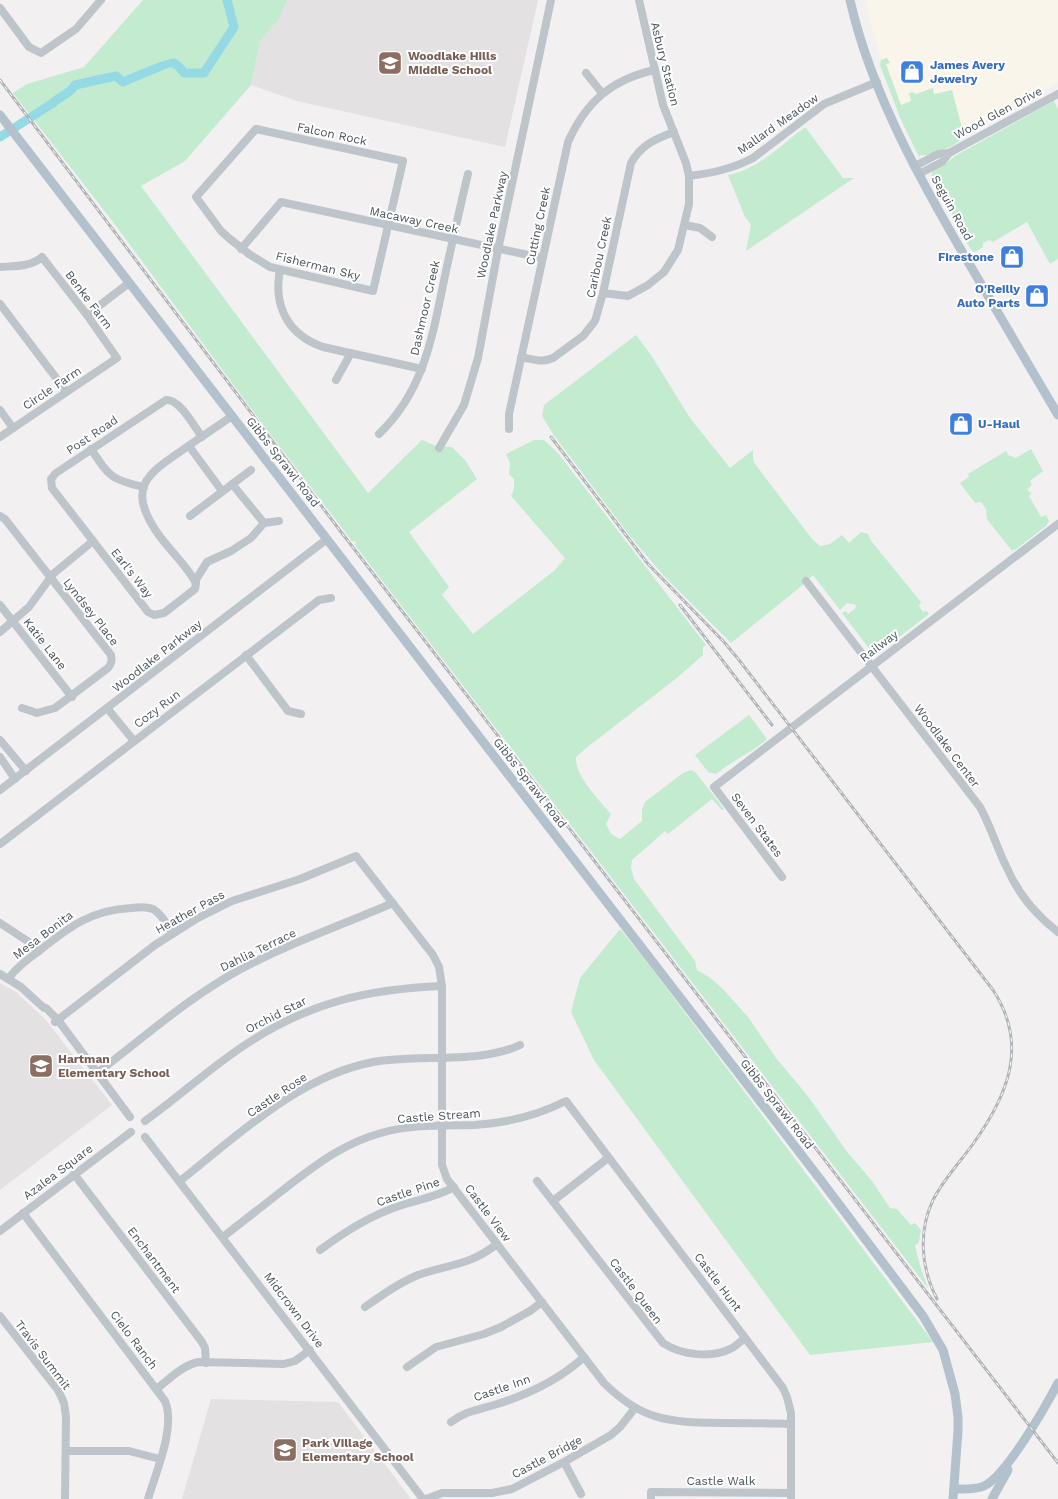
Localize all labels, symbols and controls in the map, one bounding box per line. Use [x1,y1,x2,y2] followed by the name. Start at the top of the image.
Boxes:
[648,21,682,107] street label: Asbury Station
[408,49,497,77] place label: Woodlake Hills Middle School
[377,50,403,76] school or university icon: Woodlake Hills Middle School
[930,58,1005,86] place label: James Avery Jewelry
[899,59,925,85] shop icon: James Avery Jewelry
[952,84,1045,142] street label: Wood Glen Drive
[735,91,821,157] street label: Mallard Meadow
[296,120,368,148] street label: Falcon Rock
[474,169,510,280] street label: Woodlake Parkway
[928,173,976,243] street label: Seguin Road
[523,185,553,266] street label: Cutting Creek
[368,204,460,236] street label: Macaway Creek
[584,215,615,299] street label: Caribou Creek
[999,244,1025,270] shop icon: Firestone
[274,249,362,283] street label: Fisherman Sky
[938,250,994,264] place label: Firestone
[407,259,443,357] street label: Dashmoor Creek
[62,268,116,332] street label: Benke Farm
[957,282,1021,310] place label: O'Reilly Auto Parts
[1024,283,1050,309] shop icon: O'Reilly Auto Parts
[20,363,84,413] street label: Circle Farm
[948,411,974,437] shop icon: U-Haul
[64,413,120,457] street label: Post Road
[243,414,323,510] street label: Gibbs Sprawl Road
[978,417,1020,431] place label: U-Haul
[108,545,156,601] street label: Earl's Way
[60,576,122,649] street label: Lyndsey Place
[20,615,70,673] street label: Katie Lane
[110,616,205,695] street label: Woodlake Parkway
[857,627,901,665] street label: Railway
[131,687,183,731] street label: Cozy Run
[911,702,983,790] street label: Woodlake Center
[490,735,570,831] street label: Gibbs Sprawl Road
[728,790,786,860] street label: Seven States
[153,887,227,937] street label: Heather Pass
[10,908,76,962] street label: Mesa Bonita
[218,925,298,974] street label: Dahlia Terrace
[243,994,309,1036] street label: Orchid Star
[58,1052,170,1080] place label: Hartman Elementary School
[28,1053,54,1079] school or university icon: Hartman Elementary School
[737,1056,817,1152] street label: Gibbs Sprawl Road
[244,1070,310,1120] street label: Castle Rose
[397,1106,481,1126] street label: Castle Stream
[20,1141,96,1203] street label: Azalea Square
[375,1175,442,1209] street label: Castle Pine
[462,1181,514,1245] street label: Castle View
[125,1224,183,1296] street label: Enchantment
[691,1250,745,1314] street label: Castle Hunt
[607,1255,665,1327] street label: Castle Queen
[261,1270,327,1351] street label: Midcrown Drive
[107,1308,161,1372] street label: Cielo Ranch
[12,1317,74,1393] street label: Travis Summit
[472,1372,532,1404] street label: Castle Inn
[509,1433,585,1481] street label: Castle Bridge
[302,1436,414,1464] place label: Park Village Elementary School
[272,1437,298,1463] school or university icon: Park Village Elementary School
[686,1474,756,1488] street label: Castle Walk

